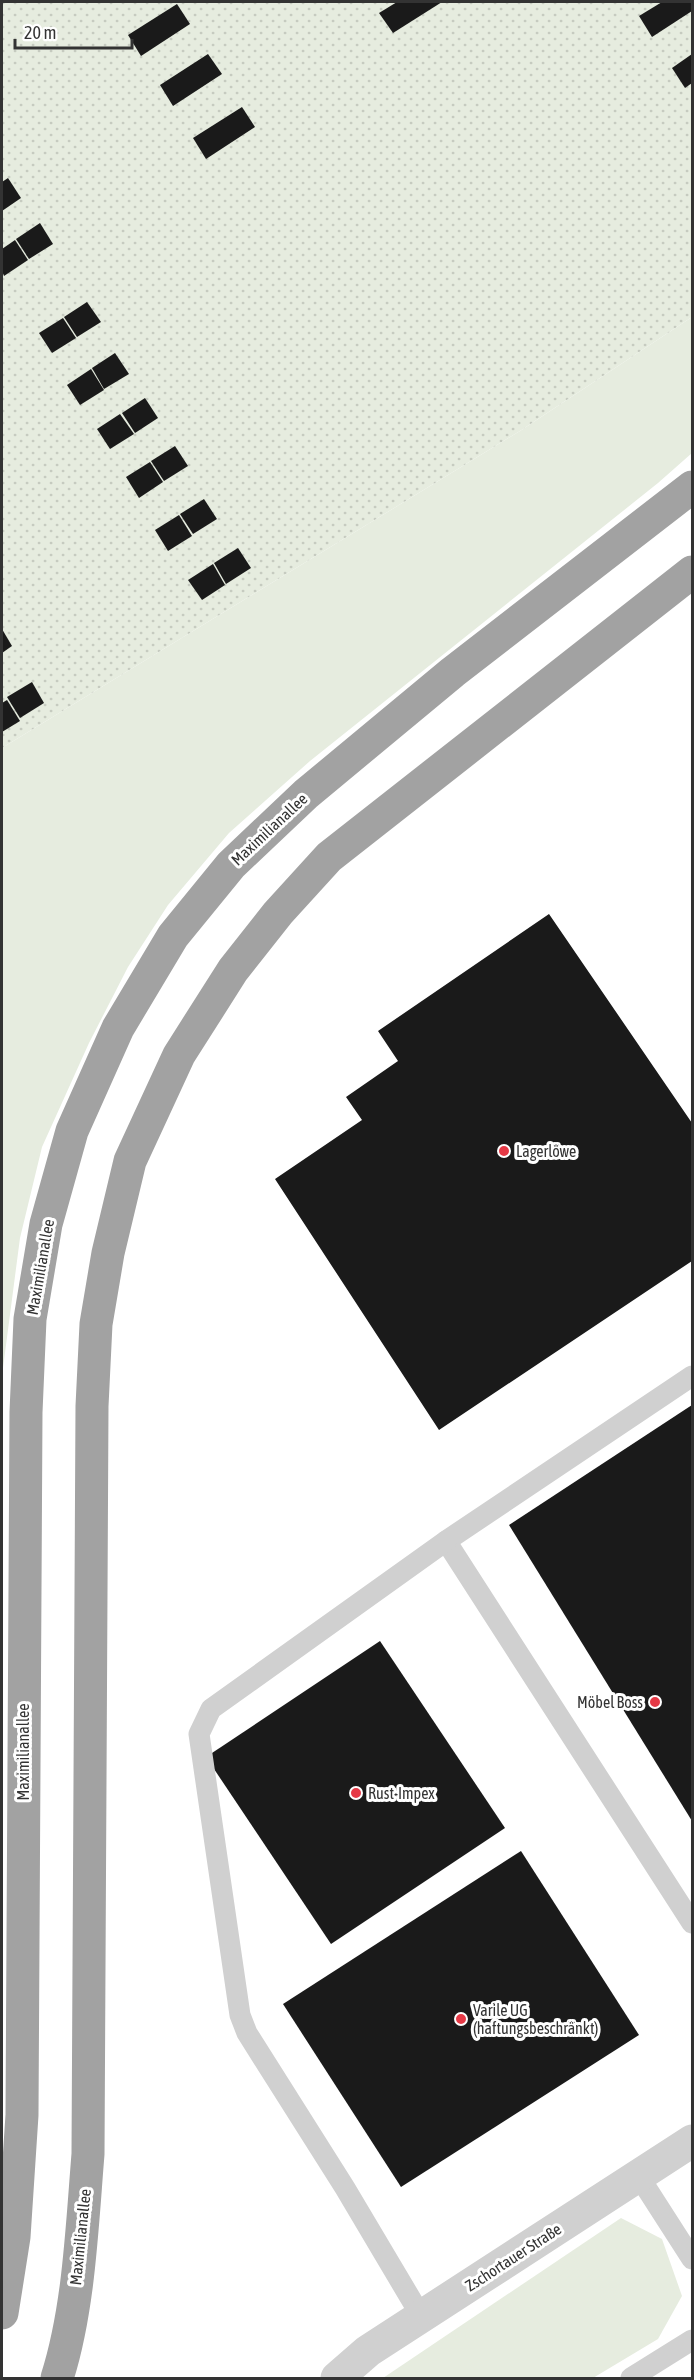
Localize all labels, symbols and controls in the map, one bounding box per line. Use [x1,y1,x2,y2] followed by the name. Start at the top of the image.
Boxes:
[15,12,132,50] scale bar
[24,22,56,43] text: 20 m
[227,789,311,869] street label: Maximilianallee
[516,1142,576,1161] place label: Lagerlöwe
[497,1144,511,1158] marker: Lagerlöwe
[23,1218,57,1316] street label: Maximilianallee
[577,1693,643,1711] place label: Möbel Boss
[648,1695,662,1709] marker: Möbel Boss
[14,1704,32,1800] street label: Maximilianallee
[368,1784,435,1803] place label: Rust-Impex
[349,1786,363,1800] marker: Rust-Impex
[473,2001,599,2038] place label: Varile UG (haftungsbeschränkt)
[454,2012,468,2026] marker: Varile UG (haftungsbeschränkt)
[66,2188,94,2286] street label: Maximilianallee
[462,2219,564,2295] street label: Zschortauer Straße

